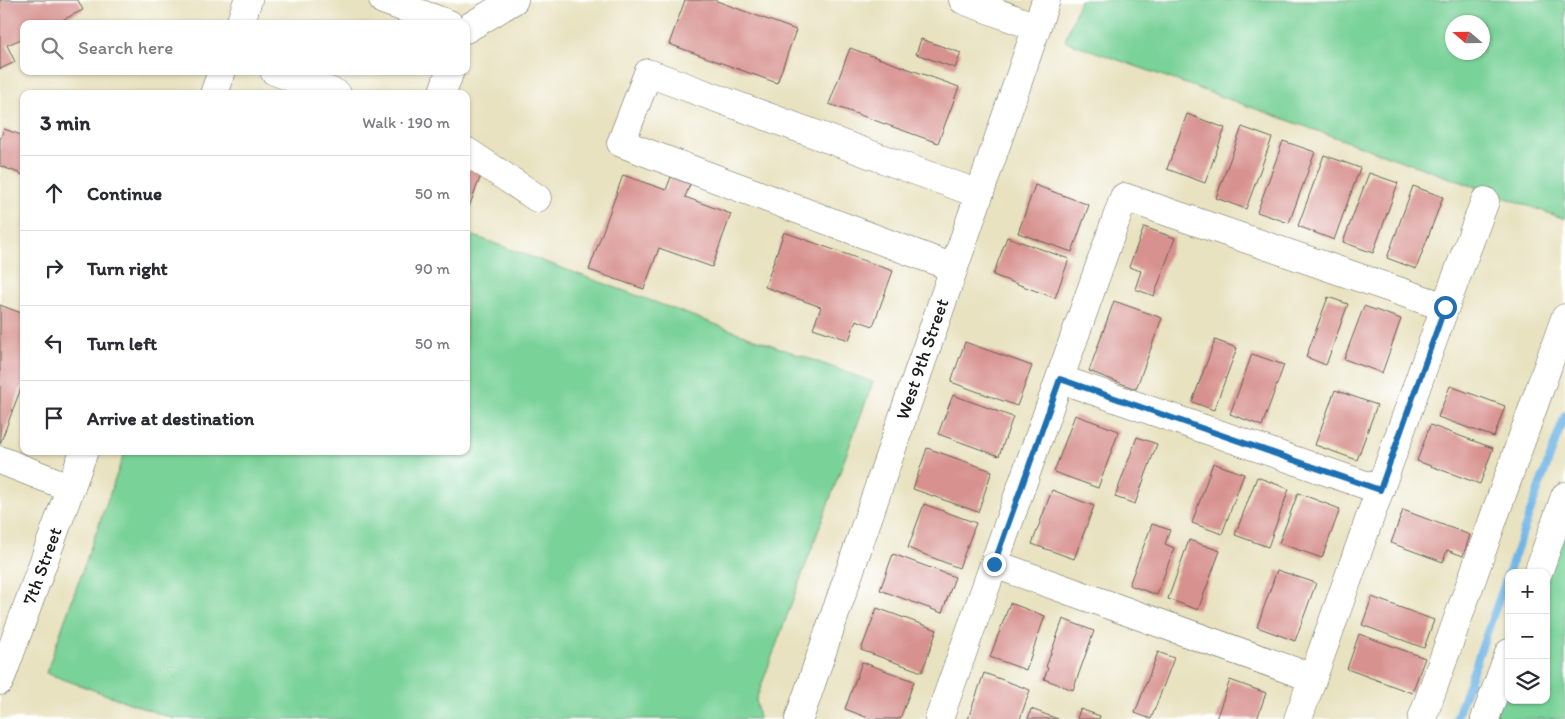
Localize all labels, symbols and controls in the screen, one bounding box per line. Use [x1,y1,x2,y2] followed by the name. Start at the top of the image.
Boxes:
[1445,15,1490,60] north arrow
[20,20,470,75] search box
[38,34,66,62] icon: search
[78,36,173,59] text: Search here
[40,110,90,135] text: 3 min
[362,113,450,132] text: Walk · 190 m
[40,179,68,207] icon: ahead
[87,182,162,205] text: Continue
[415,184,450,203] text: 50 m
[40,254,68,282] icon: right
[87,257,168,280] text: Turn right
[415,259,450,278] text: 90 m
[891,295,953,423] street label: West 9th Street
[1434,296,1457,319] route start
[40,329,68,357] icon: left
[87,332,157,355] text: Turn left
[415,334,450,353] text: 50 m
[40,404,68,432] icon: arrive
[87,407,254,430] text: Arrive at destination
[17,524,67,608] street label: 7th Street
[983,553,1006,576] route end
[1505,569,1550,704] map controls
[1505,569,1550,614] button: +
[1505,614,1550,659] button: −
[1505,659,1550,704] button: layers

